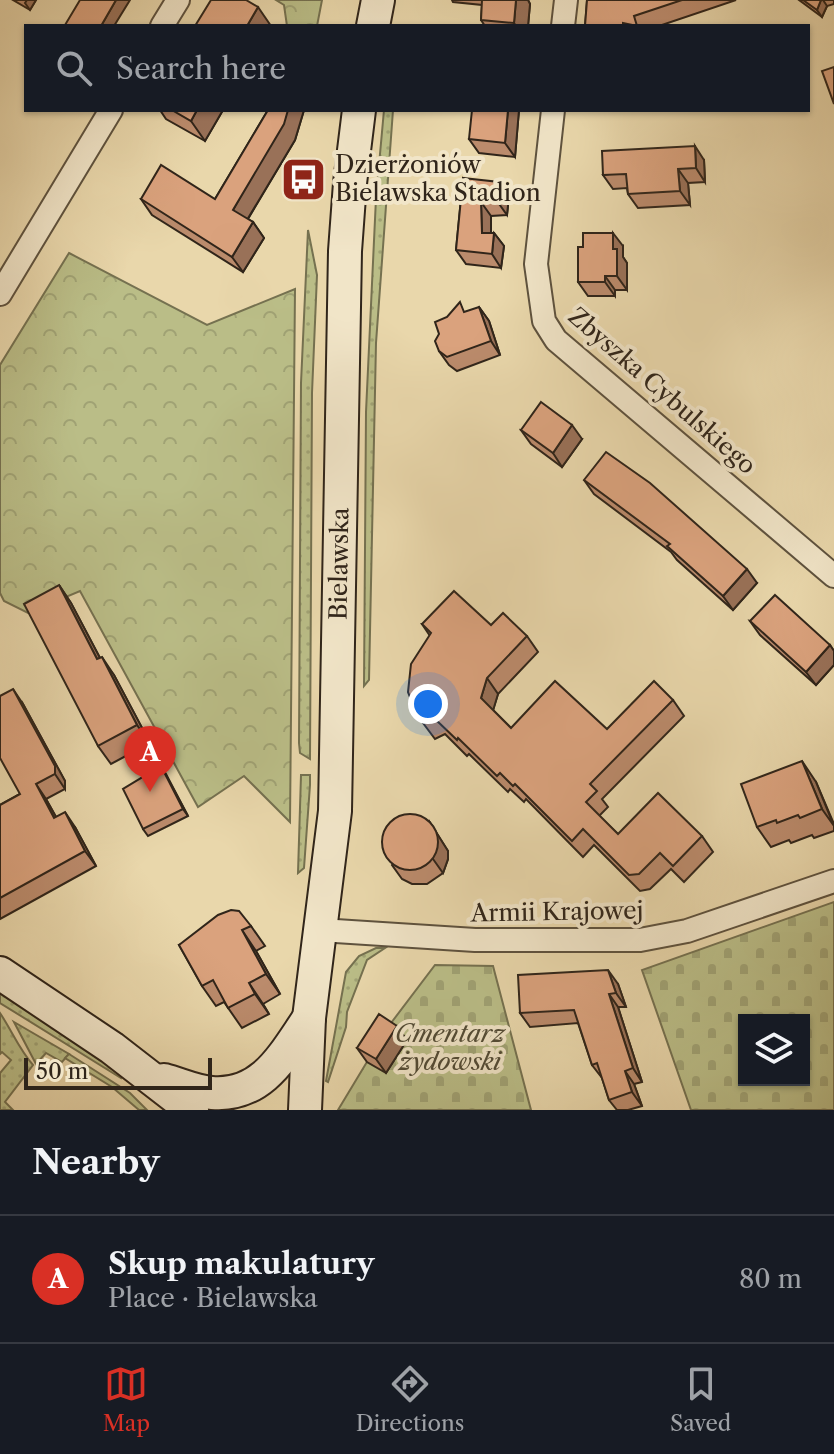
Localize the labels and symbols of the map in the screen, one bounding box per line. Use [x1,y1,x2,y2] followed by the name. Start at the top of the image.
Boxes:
[335,150,541,207] place label: Dzierżoniów Bielawska Stadion
[280,155,328,203] bus stop icon: Dzierżoniów Bielawska Stadion
[563,301,762,480] street label: Zbyszka Cybulskiego
[323,507,354,620] street label: Bielawska
[408,684,448,724] your location
[124,726,176,792] pin: A
[469,895,644,928] street label: Armii Krajowej
[395,1019,506,1076] park label: Cmentarz żydowski
[24,1054,212,1090] scale bar

